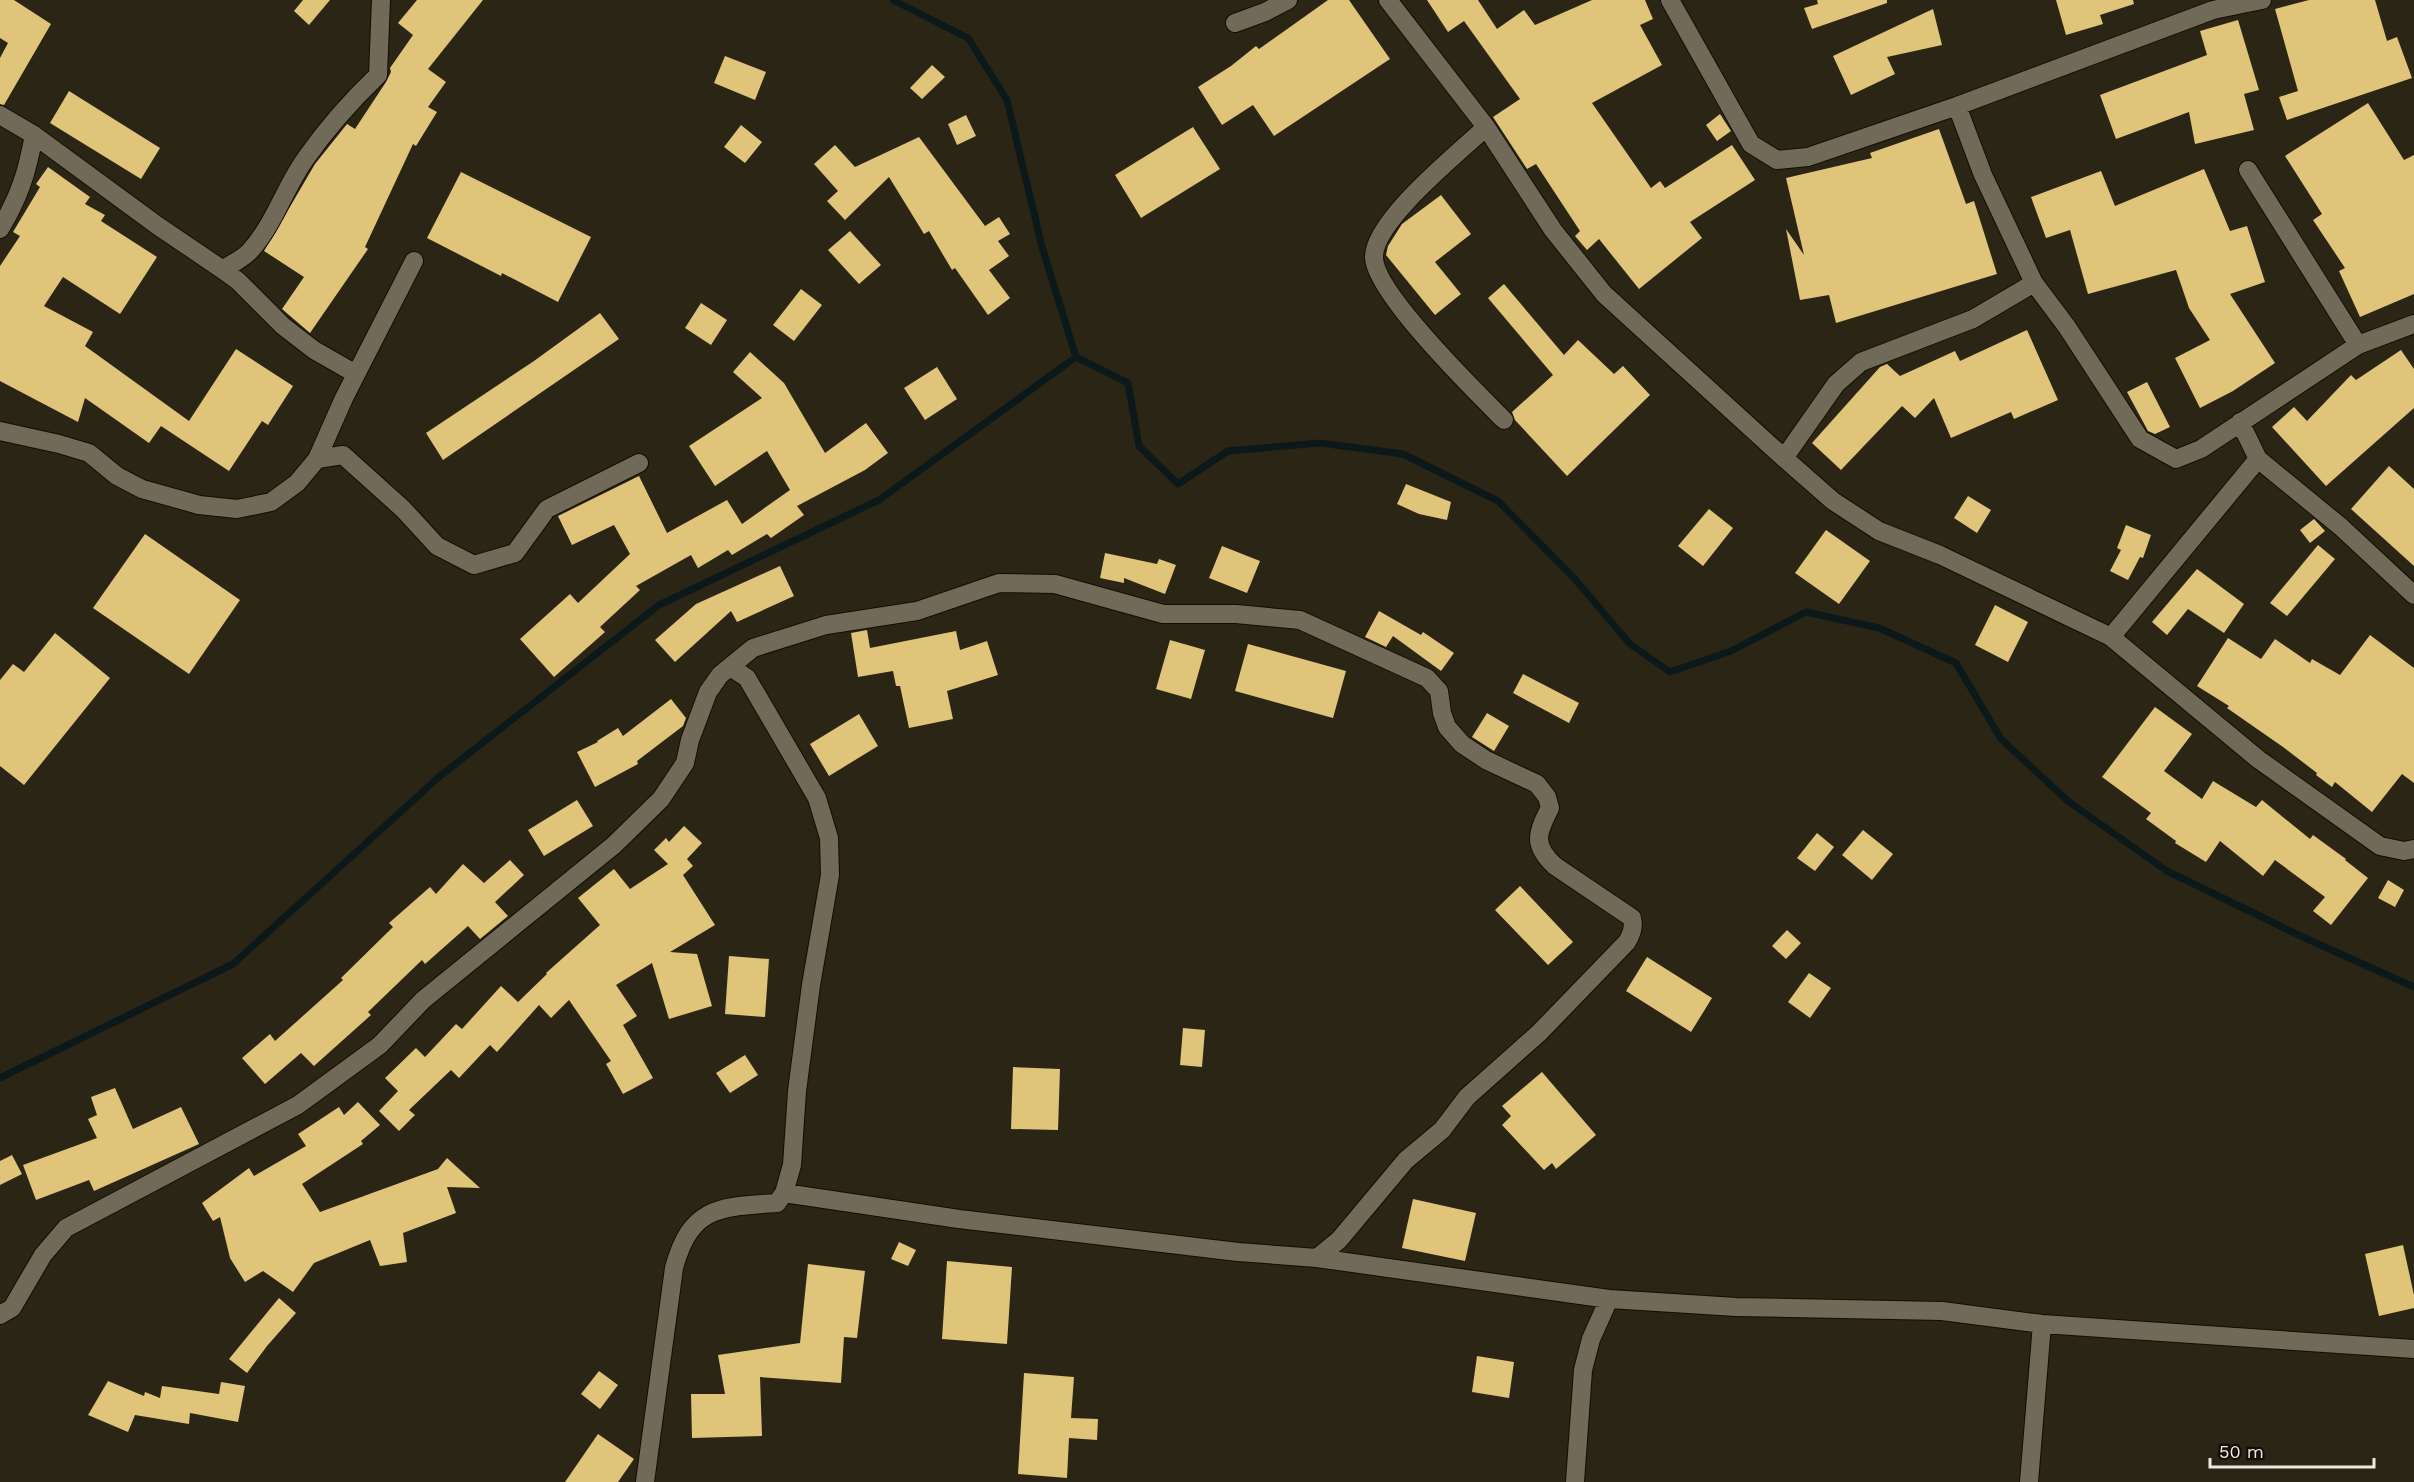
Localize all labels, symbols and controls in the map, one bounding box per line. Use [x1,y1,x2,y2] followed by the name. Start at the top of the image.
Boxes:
[2210,1431,2374,1469] scale bar
[2219,1441,2264,1462] text: 50 m

